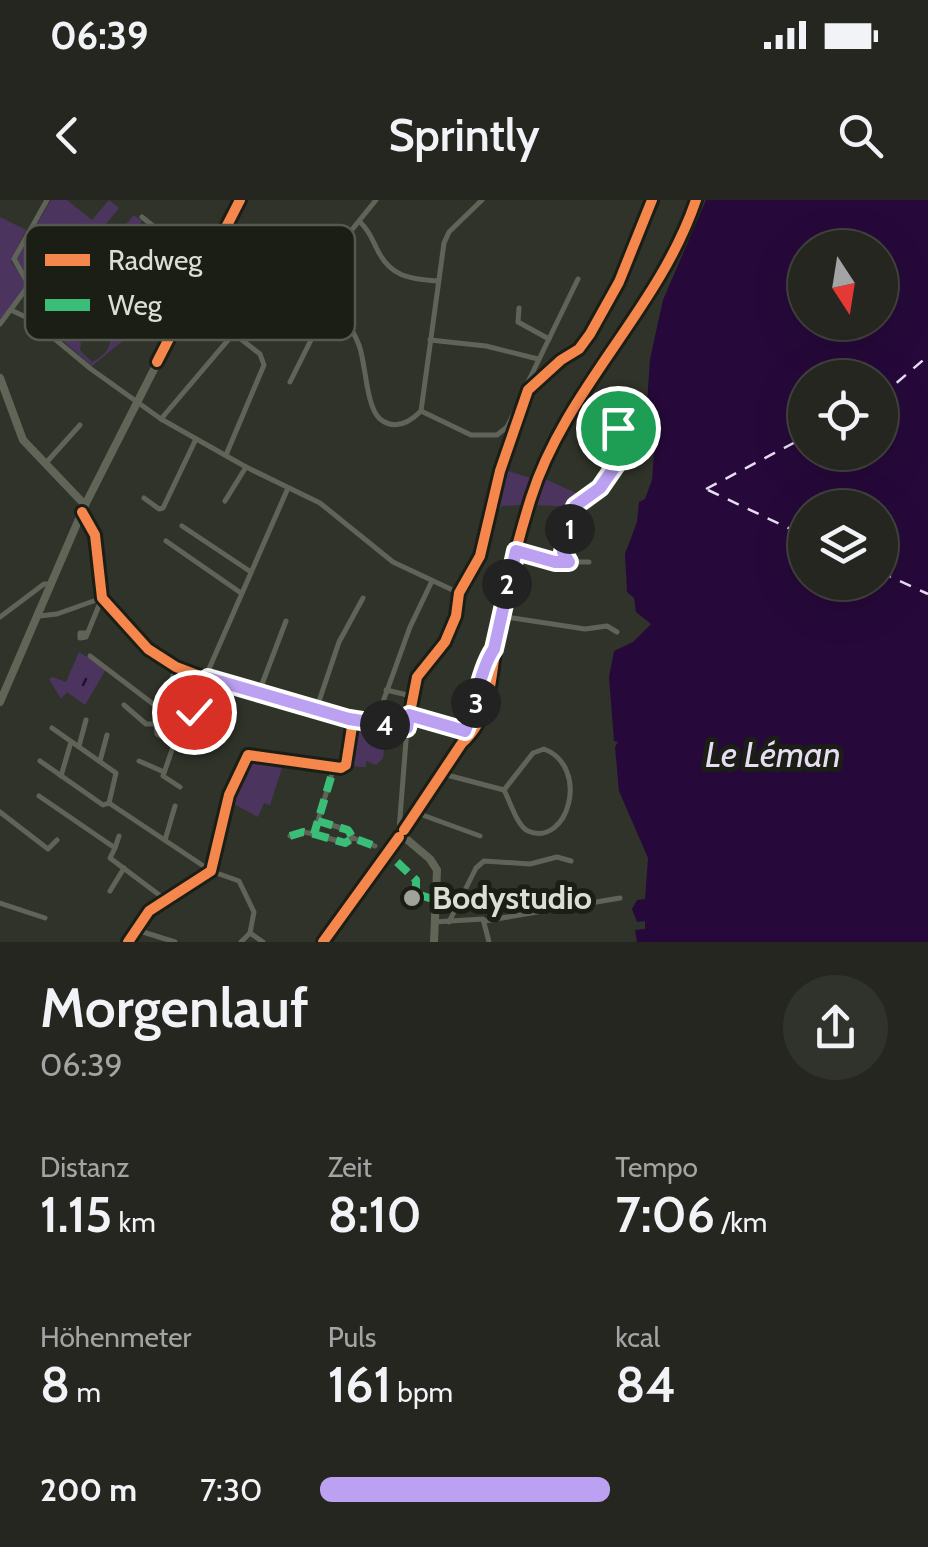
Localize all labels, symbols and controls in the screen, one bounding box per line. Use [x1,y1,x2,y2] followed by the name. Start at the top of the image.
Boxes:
[50,12,148,59] text: 06:39
[40,108,95,163] icon: back
[388,108,540,162] text: Sprintly
[833,108,888,163] icon: search
[25,225,355,340] legend
[788,230,898,340] north arrow
[788,230,898,600] map controls
[108,243,203,277] text: Radweg
[108,288,163,322] text: Weg
[788,360,898,470] button: locate
[576,386,661,471] pin
[591,401,646,456] icon: arrive
[788,490,898,600] button: layers
[545,504,595,554] pin: 1
[565,512,575,546] text: 1
[482,559,532,609] pin: 2
[500,567,514,601] text: 2
[152,670,237,755] pin
[451,678,501,728] pin: 3
[167,685,222,740] icon: check
[468,686,484,720] text: 3
[360,700,410,750] pin: 4
[376,708,394,742] text: 4
[705,733,841,776] water label: Le Léman
[432,878,592,917] place label: Bodystudio
[401,887,423,909] marker: Bodystudio
[40,974,309,1041] text: Morgenlauf
[783,975,888,1080] button: share
[40,1045,123,1084] text: 06:39
[40,1150,129,1184] text: Distanz
[328,1150,372,1184] text: Zeit
[615,1150,698,1184] text: Tempo
[40,1184,112,1245] text: 1.15
[328,1184,422,1245] text: 8:10
[615,1184,715,1245] text: 7:06
[112,1205,156,1239] text: km
[715,1205,767,1239] text: /km
[40,1320,191,1354] text: Höhenmeter
[328,1320,376,1354] text: Puls
[615,1320,660,1354] text: kcal
[40,1354,70,1415] text: 8
[328,1354,391,1415] text: 161
[615,1354,676,1415] text: 84
[70,1375,101,1409] text: m
[391,1375,453,1409] text: bpm
[40,1470,137,1509] text: 200 m
[200,1470,262,1509] text: 7:30

